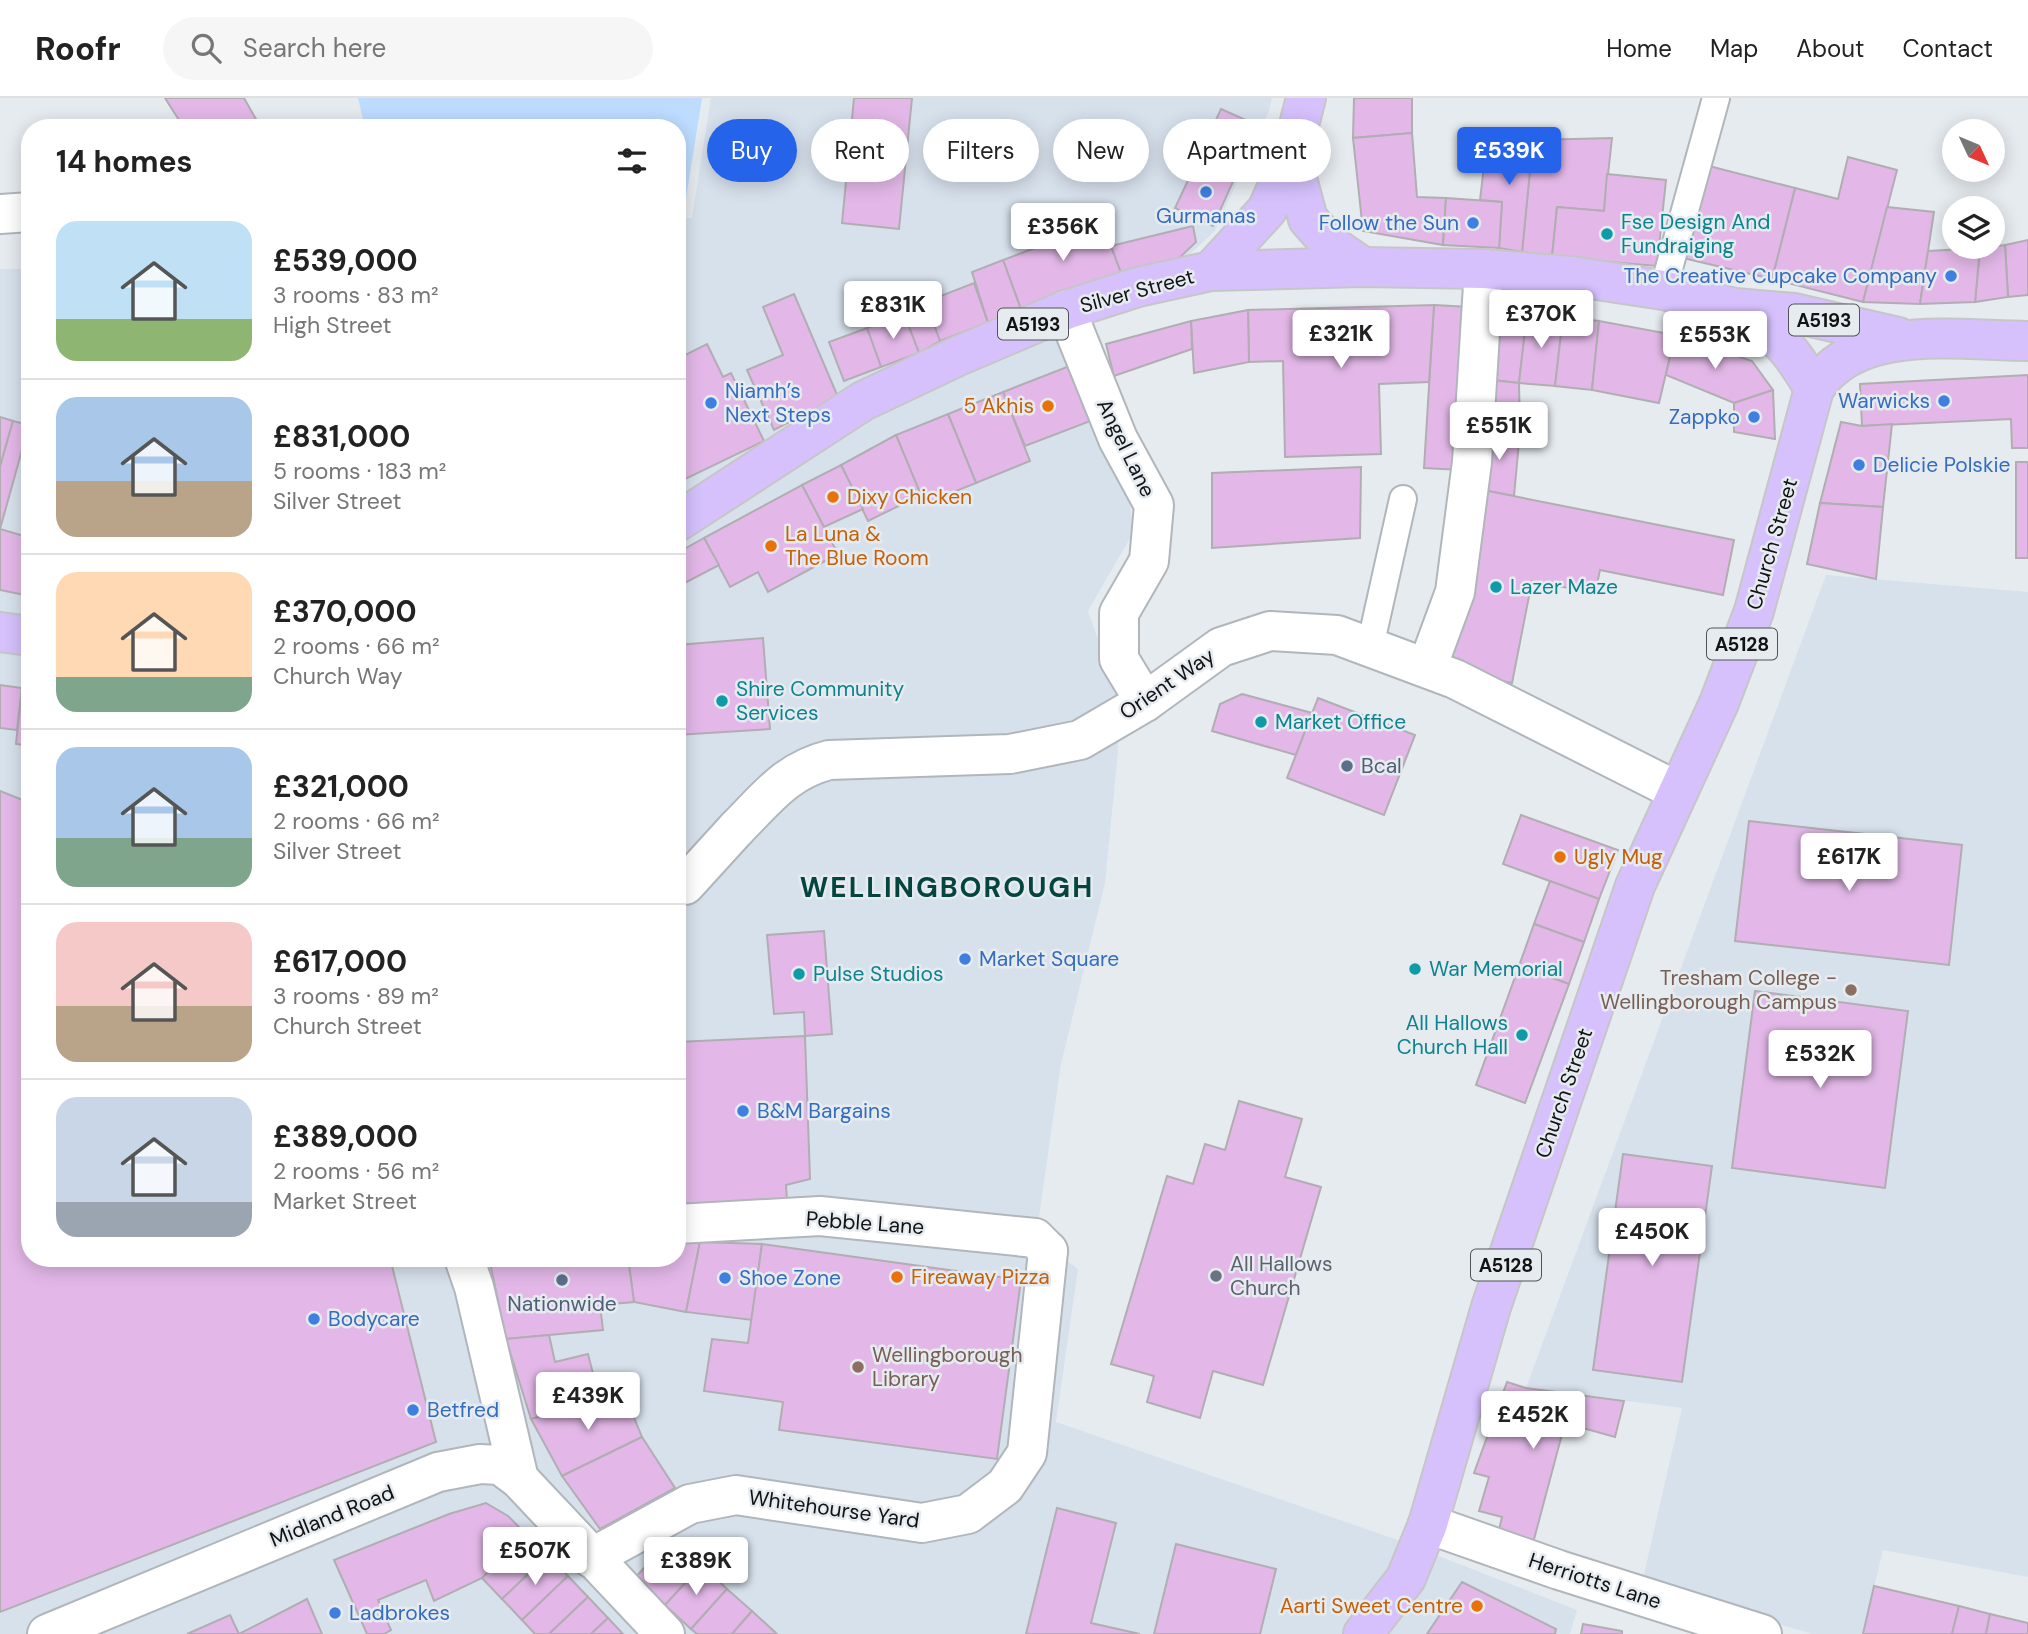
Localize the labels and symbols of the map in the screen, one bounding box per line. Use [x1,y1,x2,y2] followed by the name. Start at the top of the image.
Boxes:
[1942,119,2006,182] north arrow
[1460,127,1558,187] pin: £539K
[1198,184,1214,200] marker: Gurmanas
[1156,202,1256,230] place label: Gurmanas
[1014,204,1112,263] pin: £356K
[1621,208,1770,260] place label: Fse Design And Fundraiging
[1319,209,1459,237] place label: Follow the Sun
[1465,215,1481,231] marker: Follow the Sun
[1599,226,1615,242] marker: Fse Design And Fundraiging
[1077,262,1197,320] street label: Silver Street
[1624,262,1937,290] place label: The Creative Cupcake Company
[1943,268,1959,284] marker: The Creative Cupcake Company
[844,282,942,341] pin: £831K
[1492,290,1590,350] pin: £370K
[1789,304,1859,336] road number: A5193
[998,308,1068,340] road number: A5193
[1292,310,1390,370] pin: £321K
[1666,312,1764,371] pin: £553K
[725,377,831,429] place label: Niamh’s Next Steps
[1838,387,1930,415] place label: Warwicks
[963,392,1034,420] place label: 5 Akhis
[1936,393,1952,409] marker: Warwicks
[1090,394,1162,502] street label: Angel Lane
[703,395,719,411] marker: Niamh’s Next Steps
[1040,398,1056,414] marker: 5 Akhis
[1450,402,1548,462] pin: £551K
[1669,403,1740,431] place label: Zappko
[1746,409,1762,425] marker: Zappko
[1873,451,2011,479] place label: Delicie Polskie
[1851,457,1867,473] marker: Delicie Polskie
[1740,475,1804,613] street label: Church Street
[847,483,972,511] place label: Dixy Chicken
[825,489,841,505] marker: Dixy Chicken
[785,520,929,572] place label: La Luna & The Blue Room
[763,538,779,554] marker: La Luna & The Blue Room
[1510,573,1618,601] place label: Lazer Maze
[1488,579,1504,595] marker: Lazer Maze
[1707,628,1777,660] road number: A5128
[1114,642,1220,726] street label: Orient Way
[736,675,904,727] place label: Shire Community Services
[714,693,730,709] marker: Shire Community Services
[1275,708,1406,736] place label: Market Office
[1253,714,1269,730] marker: Market Office
[1361,752,1402,780] place label: Bcal
[1339,758,1355,774] marker: Bcal
[1800,834,1898,893] pin: £617K
[1574,843,1663,871] place label: Ugly Mug
[1552,849,1568,865] marker: Ugly Mug
[800,869,1094,906] district label: WELLINGBOROUGH
[979,945,1119,973] place label: Market Square
[957,951,973,967] marker: Market Square
[1429,955,1563,983] place label: War Memorial
[813,960,944,988] place label: Pulse Studios
[1407,961,1423,977] marker: War Memorial
[1600,964,1837,1016] place label: Tresham College - Wellingborough Campus
[791,966,807,982] marker: Pulse Studios
[1843,982,1859,998] marker: Tresham College - Wellingborough Campus
[1397,1009,1508,1061] place label: All Hallows Church Hall
[1529,1024,1599,1162] street label: Church Street
[1514,1027,1530,1043] marker: All Hallows Church Hall
[1771,1030,1869,1090] pin: £532K
[757,1097,891,1125] place label: B&M Bargains
[735,1103,751,1119] marker: B&M Bargains
[805,1205,925,1241] street label: Pebble Lane
[1603,1208,1701,1268] pin: £450K
[1230,1250,1333,1302] place label: All Hallows Church
[1471,1250,1541,1280] road number: A5128
[911,1263,1050,1291] place label: Fireaway Pizza
[739,1264,841,1292] place label: Shoe Zone
[1208,1268,1224,1284] marker: All Hallows Church
[889,1269,905,1285] marker: Fireaway Pizza
[717,1270,733,1286] marker: Shoe Zone
[554,1272,570,1288] marker: Nationwide
[507,1290,617,1318] place label: Nationwide
[328,1305,420,1333] place label: Bodycare
[306,1311,322,1327] marker: Bodycare
[872,1341,1023,1393] place label: Wellingborough Library
[850,1359,866,1375] marker: Wellingborough Library
[539,1372,637,1432] pin: £439K
[1484,1392,1582,1451] pin: £452K
[427,1396,499,1424] place label: Betfred
[405,1402,421,1418] marker: Betfred
[266,1478,398,1554] street label: Midland Road
[747,1483,921,1535] street label: Whitehourse Yard
[486,1528,584,1587] pin: £507K
[647,1538,745,1597] pin: £389K
[1525,1546,1665,1616] street label: Herriotts Lane
[1280,1592,1463,1620] place label: Aarti Sweet Centre
[1469,1598,1485,1614] marker: Aarti Sweet Centre
[349,1599,450,1627] place label: Ladbrokes
[327,1605,343,1621] marker: Ladbrokes

